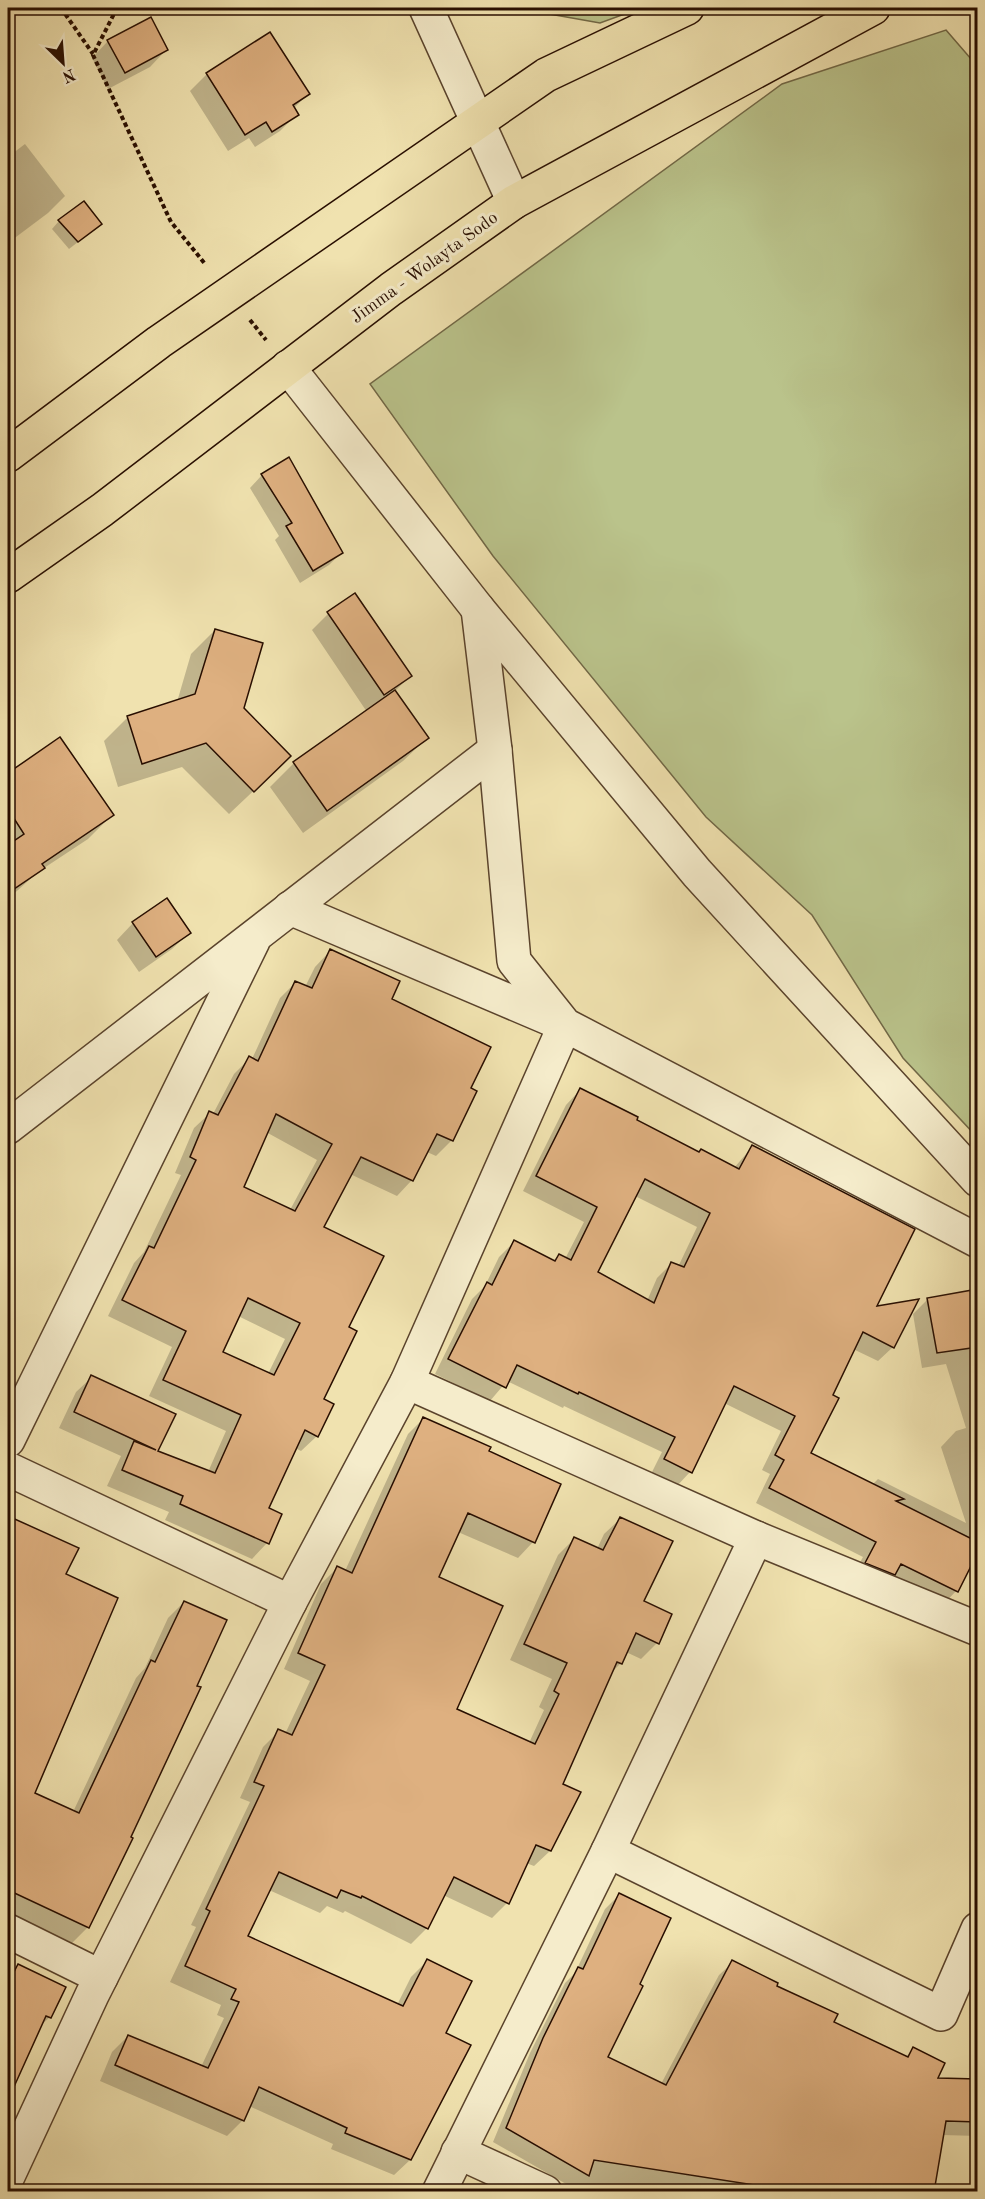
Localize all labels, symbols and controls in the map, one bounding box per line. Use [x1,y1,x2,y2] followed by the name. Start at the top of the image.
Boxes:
[33,33,93,93] north arrow
[59,65,77,85] text: N
[348,209,501,327] street label: Jimma - Wolayta Sodo

